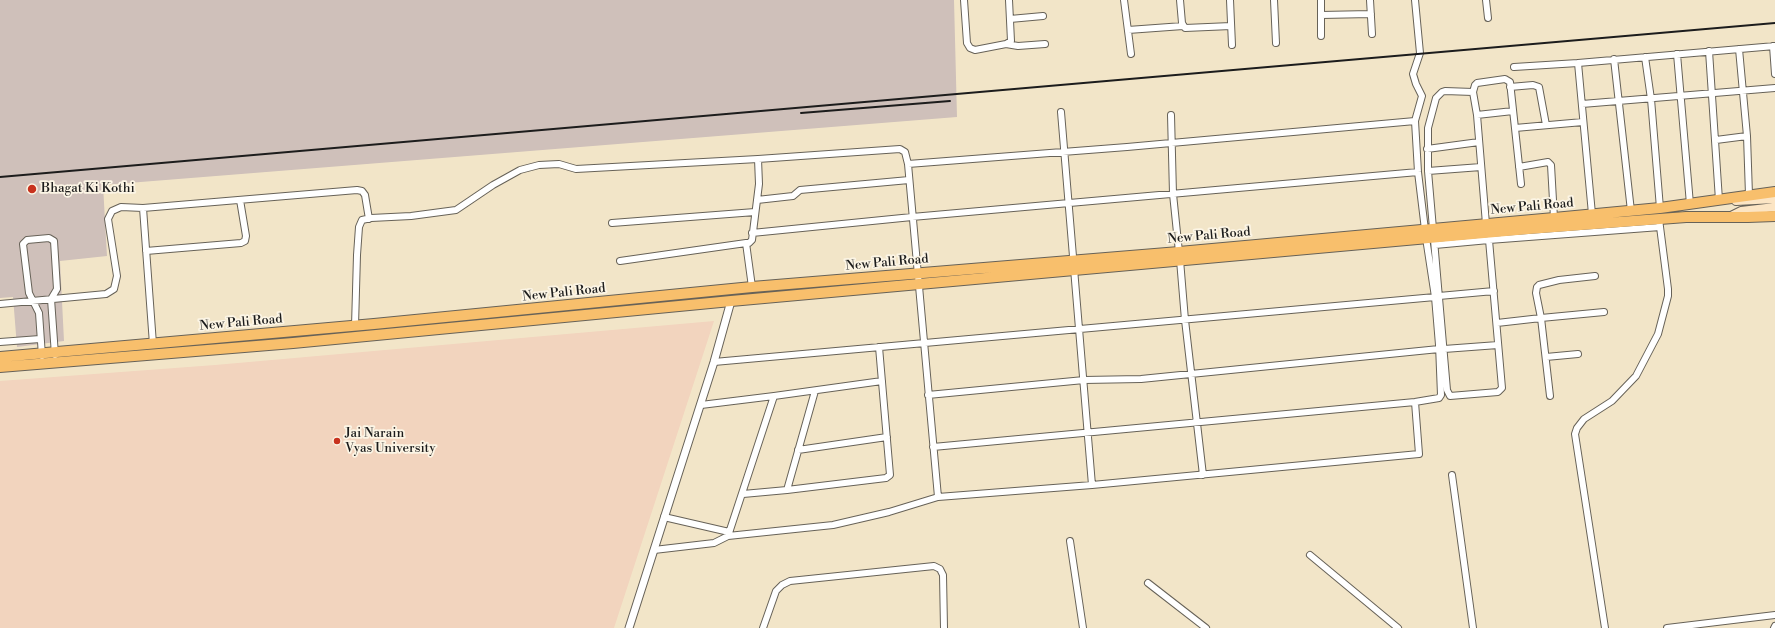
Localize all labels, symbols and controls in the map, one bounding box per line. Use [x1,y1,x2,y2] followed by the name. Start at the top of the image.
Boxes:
[41,181,135,197] place label: Bhagat Ki Kothi
[26,183,38,195] marker: Bhagat Ki Kothi
[1490,196,1574,218] street label: New Pali Road
[1167,225,1251,247] street label: New Pali Road
[845,252,929,274] street label: New Pali Road
[522,281,606,305] street label: New Pali Road
[199,312,283,334] street label: New Pali Road
[345,426,435,457] place label: Jai Narain Vyas University
[332,436,342,446] marker: Jai Narain Vyas University

